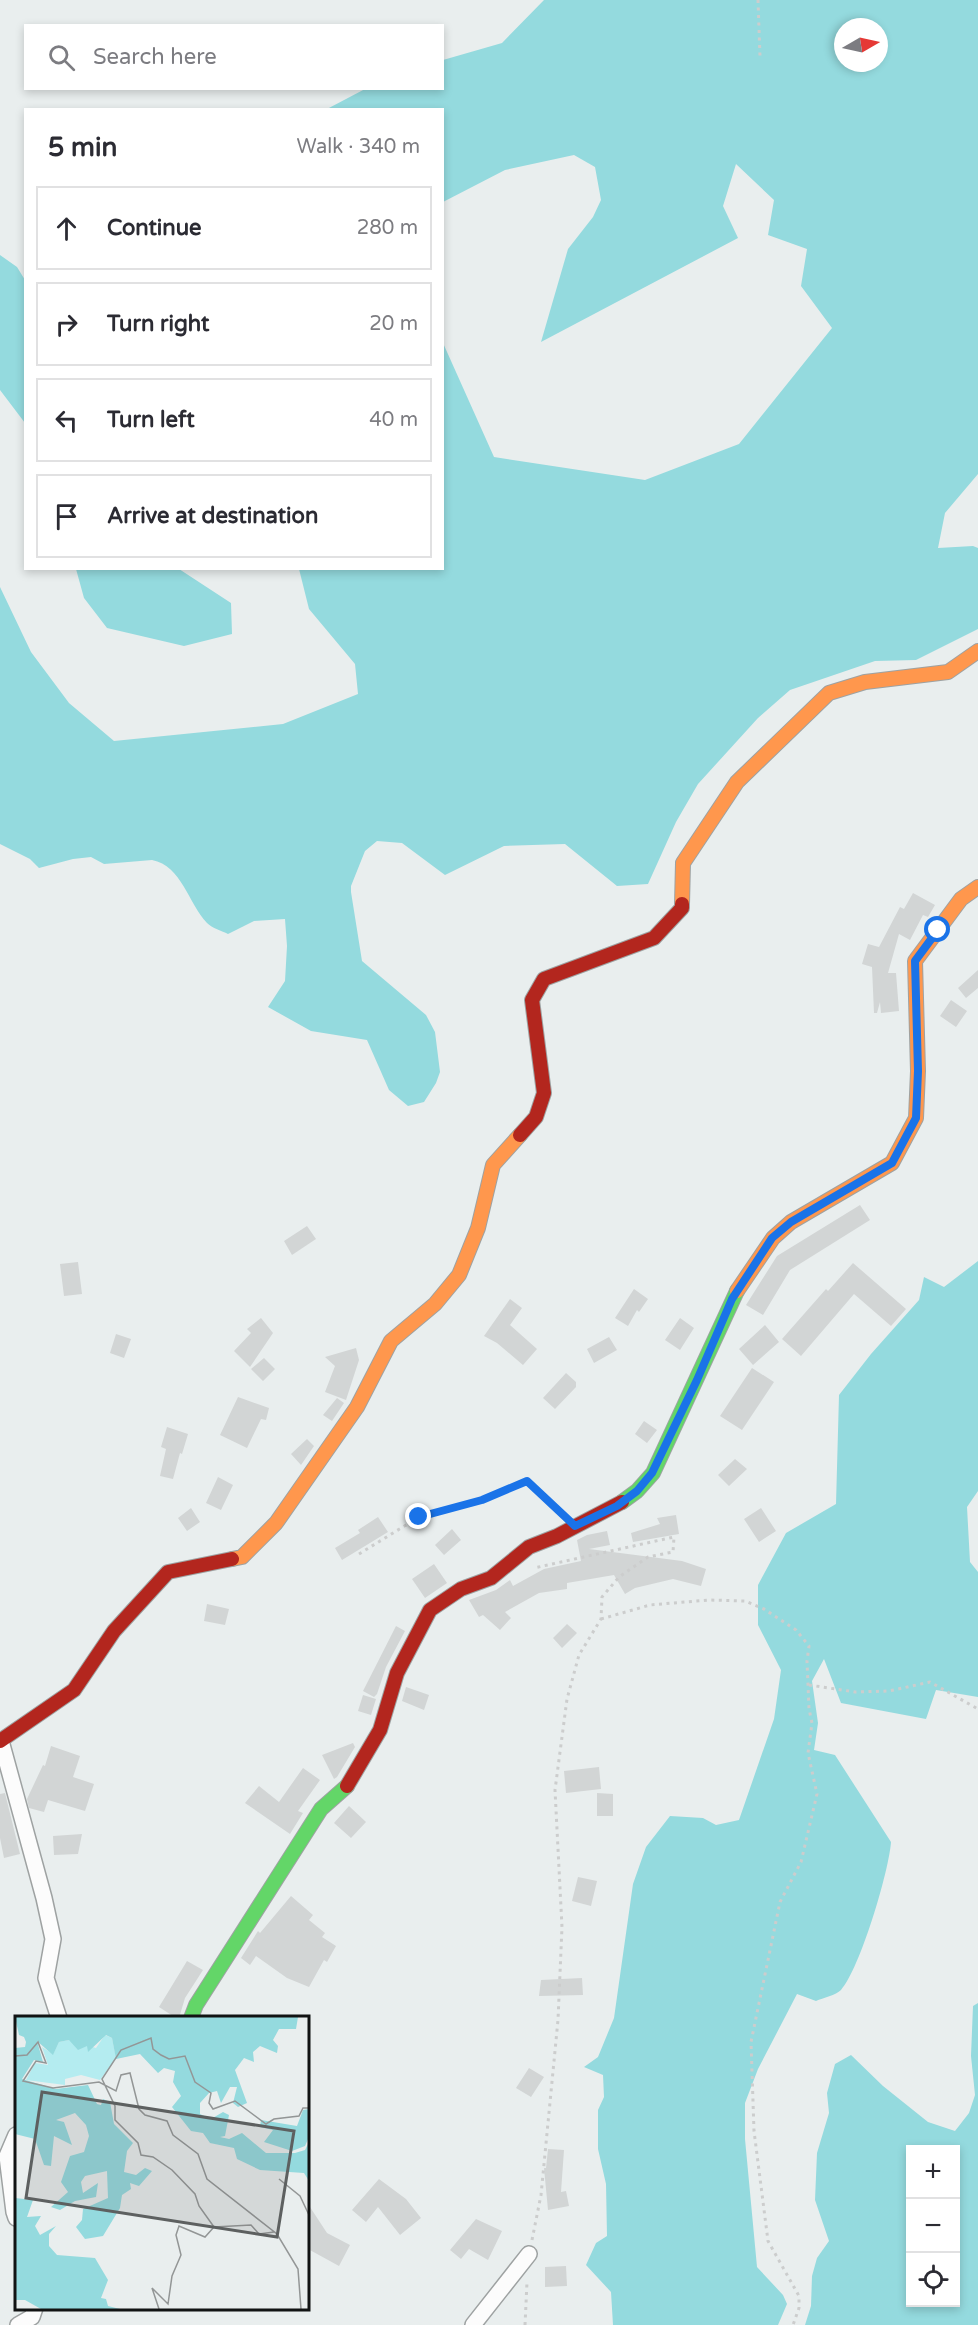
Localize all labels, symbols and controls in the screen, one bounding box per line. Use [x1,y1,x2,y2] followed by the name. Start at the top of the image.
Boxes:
[834,18,888,72] north arrow
[24,24,444,90] search box
[45,41,78,74] icon: search
[93,44,217,70] text: Search here
[48,132,117,163] text: 5 min
[297,135,420,159] text: Walk · 340 m
[50,212,83,245] icon: ahead
[107,215,202,241] text: Continue
[357,216,418,240] text: 280 m
[50,308,83,341] icon: right
[107,311,209,337] text: Turn right
[369,312,418,336] text: 20 m
[50,404,83,437] icon: left
[107,407,195,433] text: Turn left
[369,408,418,432] text: 40 m
[50,500,83,533] icon: arrive
[107,503,318,529] text: Arrive at destination
[924,916,950,942] route start
[405,1503,431,1529] route end
[15,2016,309,2310] inset map
[906,2145,960,2307] map controls
[906,2145,960,2199] button: +
[906,2199,960,2253] button: −
[906,2253,960,2307] button: locate

